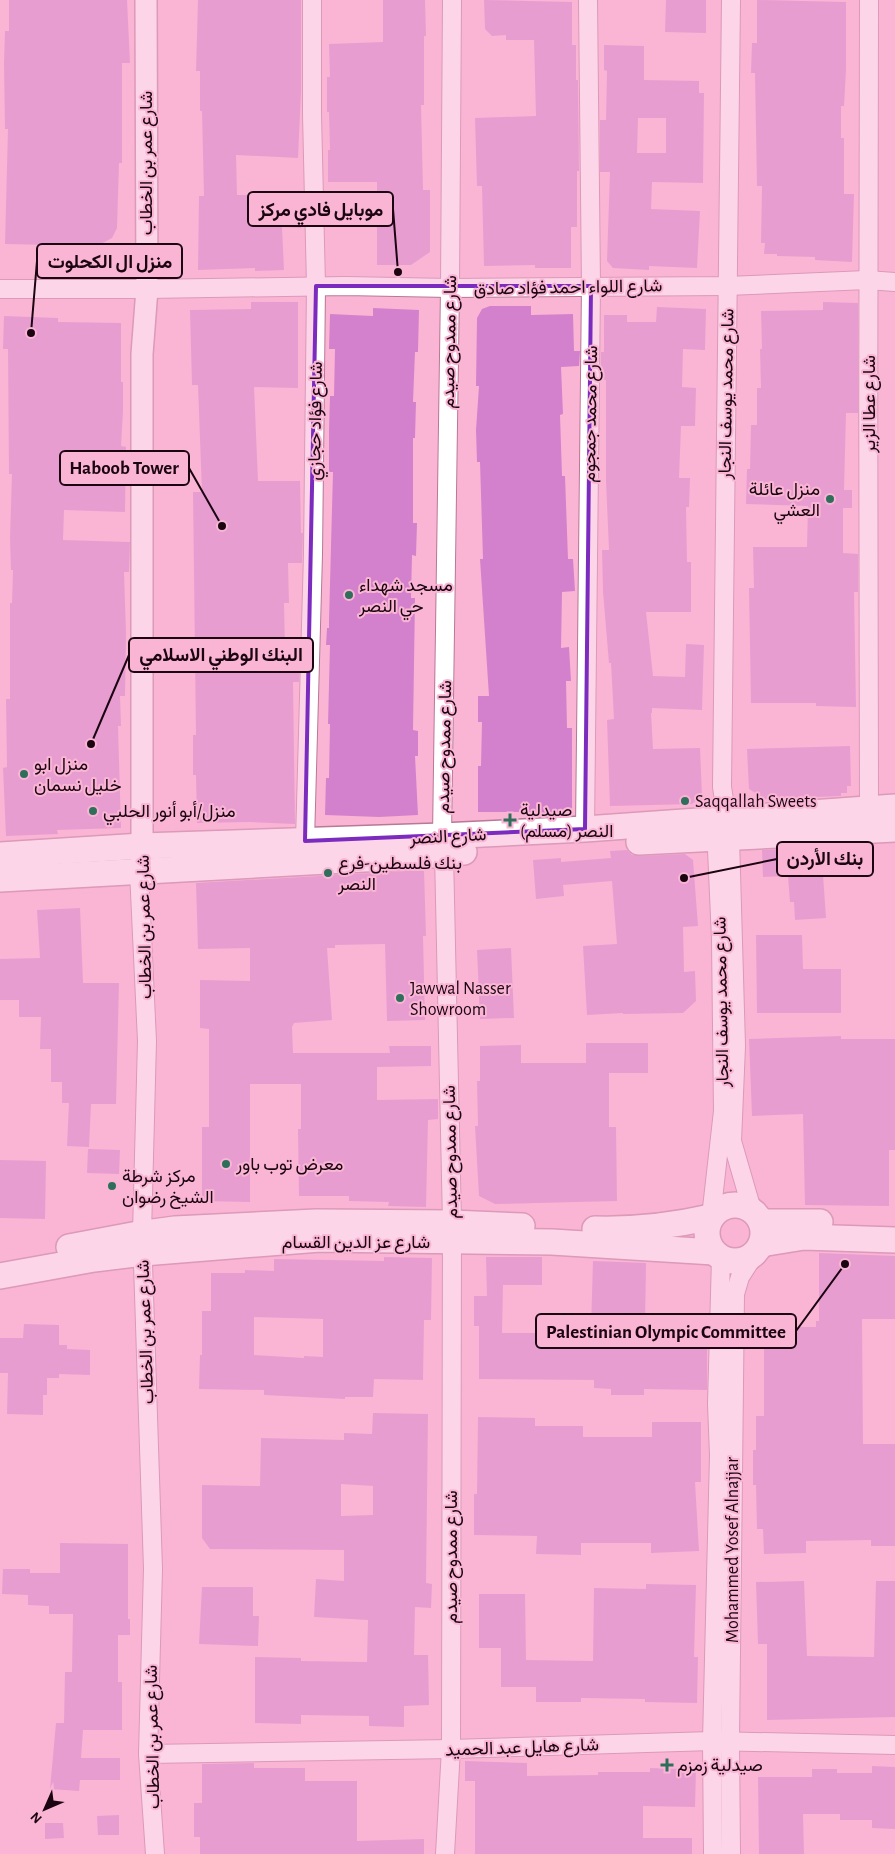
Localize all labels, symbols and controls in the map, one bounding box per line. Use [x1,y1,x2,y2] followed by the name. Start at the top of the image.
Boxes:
[138,91,158,235] street label: شارع عمر بن الخطاب
[248,192,393,226] callout: موبايل فادي مركز
[258,201,383,226] text: موبايل فادي مركز
[37,244,182,278] callout: منزل ال الكحلوت
[48,253,172,274] text: منزل ال الكحلوت
[440,275,462,409] street label: شارع ممدوح صيدم
[474,277,663,301] street label: شارع اللواء احمد فؤاد صادق
[716,308,739,481] street label: شارع محمد يوسف النجار
[581,345,603,483] street label: شارع محمد جمجوم
[861,355,881,454] street label: شارع عطا الزير
[306,361,331,481] street label: شارع فؤاد حجازي
[60,451,189,485] callout: Haboob Tower
[69,459,179,478] text: Haboob Tower
[749,481,820,525] place label: منزل عائلة العشي
[824,493,836,505] marker: منزل عائلة العشي
[358,577,453,621] place label: مسجد شهداء حي النصر
[343,589,355,601] marker: مسجد شهداء حي النصر
[129,638,313,672] callout: البنك الوطني الاسلامي
[139,646,303,671] text: البنك الوطني الاسلامي
[435,680,457,814] street label: شارع ممدوح صيدم
[34,756,122,796] place label: منزل ابو خليل نسمان
[18,768,30,780] marker: منزل ابو خليل نسمان
[695,793,817,811] place label: Saqqallah Sweets
[679,795,691,807] marker: Saqqallah Sweets
[103,801,236,826] place label: منزل/أبو أنور الحلبي
[520,802,613,843] place label: صيدلية النصر (مسلم)
[87,805,99,817] marker: منزل/أبو أنور الحلبي
[504,814,516,826] marker: صيدلية النصر (مسلم)
[408,826,487,850] street label: شارع النصر
[777,842,873,876] callout: بنك الأردن
[787,848,863,871] text: بنك الأردن
[135,855,157,999] street label: شارع عمر بن الخطاب
[337,855,462,895] place label: بنك فلسطين-فرع النصر
[322,867,334,879] marker: بنك فلسطين-فرع النصر
[712,916,735,1089] street label: شارع محمد يوسف النجار
[410,980,511,1019] place label: Jawwal Nasser Showroom
[394,992,406,1004] marker: Jawwal Nasser Showroom
[441,1085,463,1219] street label: شارع ممدوح صيدم
[235,1156,343,1175] place label: معرض توب باور
[220,1158,232,1170] marker: معرض توب باور
[122,1168,214,1209] place label: مركز شرطة الشيخ رضوان
[106,1180,118,1192] marker: مركز شرطة الشيخ رضوان
[282,1234,430,1254] street label: شارع عز الدين القسام
[134,1259,160,1404] street label: شارع عمر بن الخطاب
[536,1314,796,1348] callout: Palestinian Olympic Committee
[546,1323,786,1342] text: Palestinian Olympic Committee
[724,1457,742,1643] street label: Mohammed Yosef Alnajjar
[443,1490,463,1624] street label: شارع ممدوح صيدم
[143,1665,165,1809] street label: شارع عمر بن الخطاب
[445,1736,599,1762] street label: شارع هايل عبد الحميد
[677,1757,763,1777] place label: صيدلية زمزم
[661,1759,673,1771] marker: صيدلية زمزم
[20,1784,70,1834] north arrow
[28,1809,45,1826] text: N

